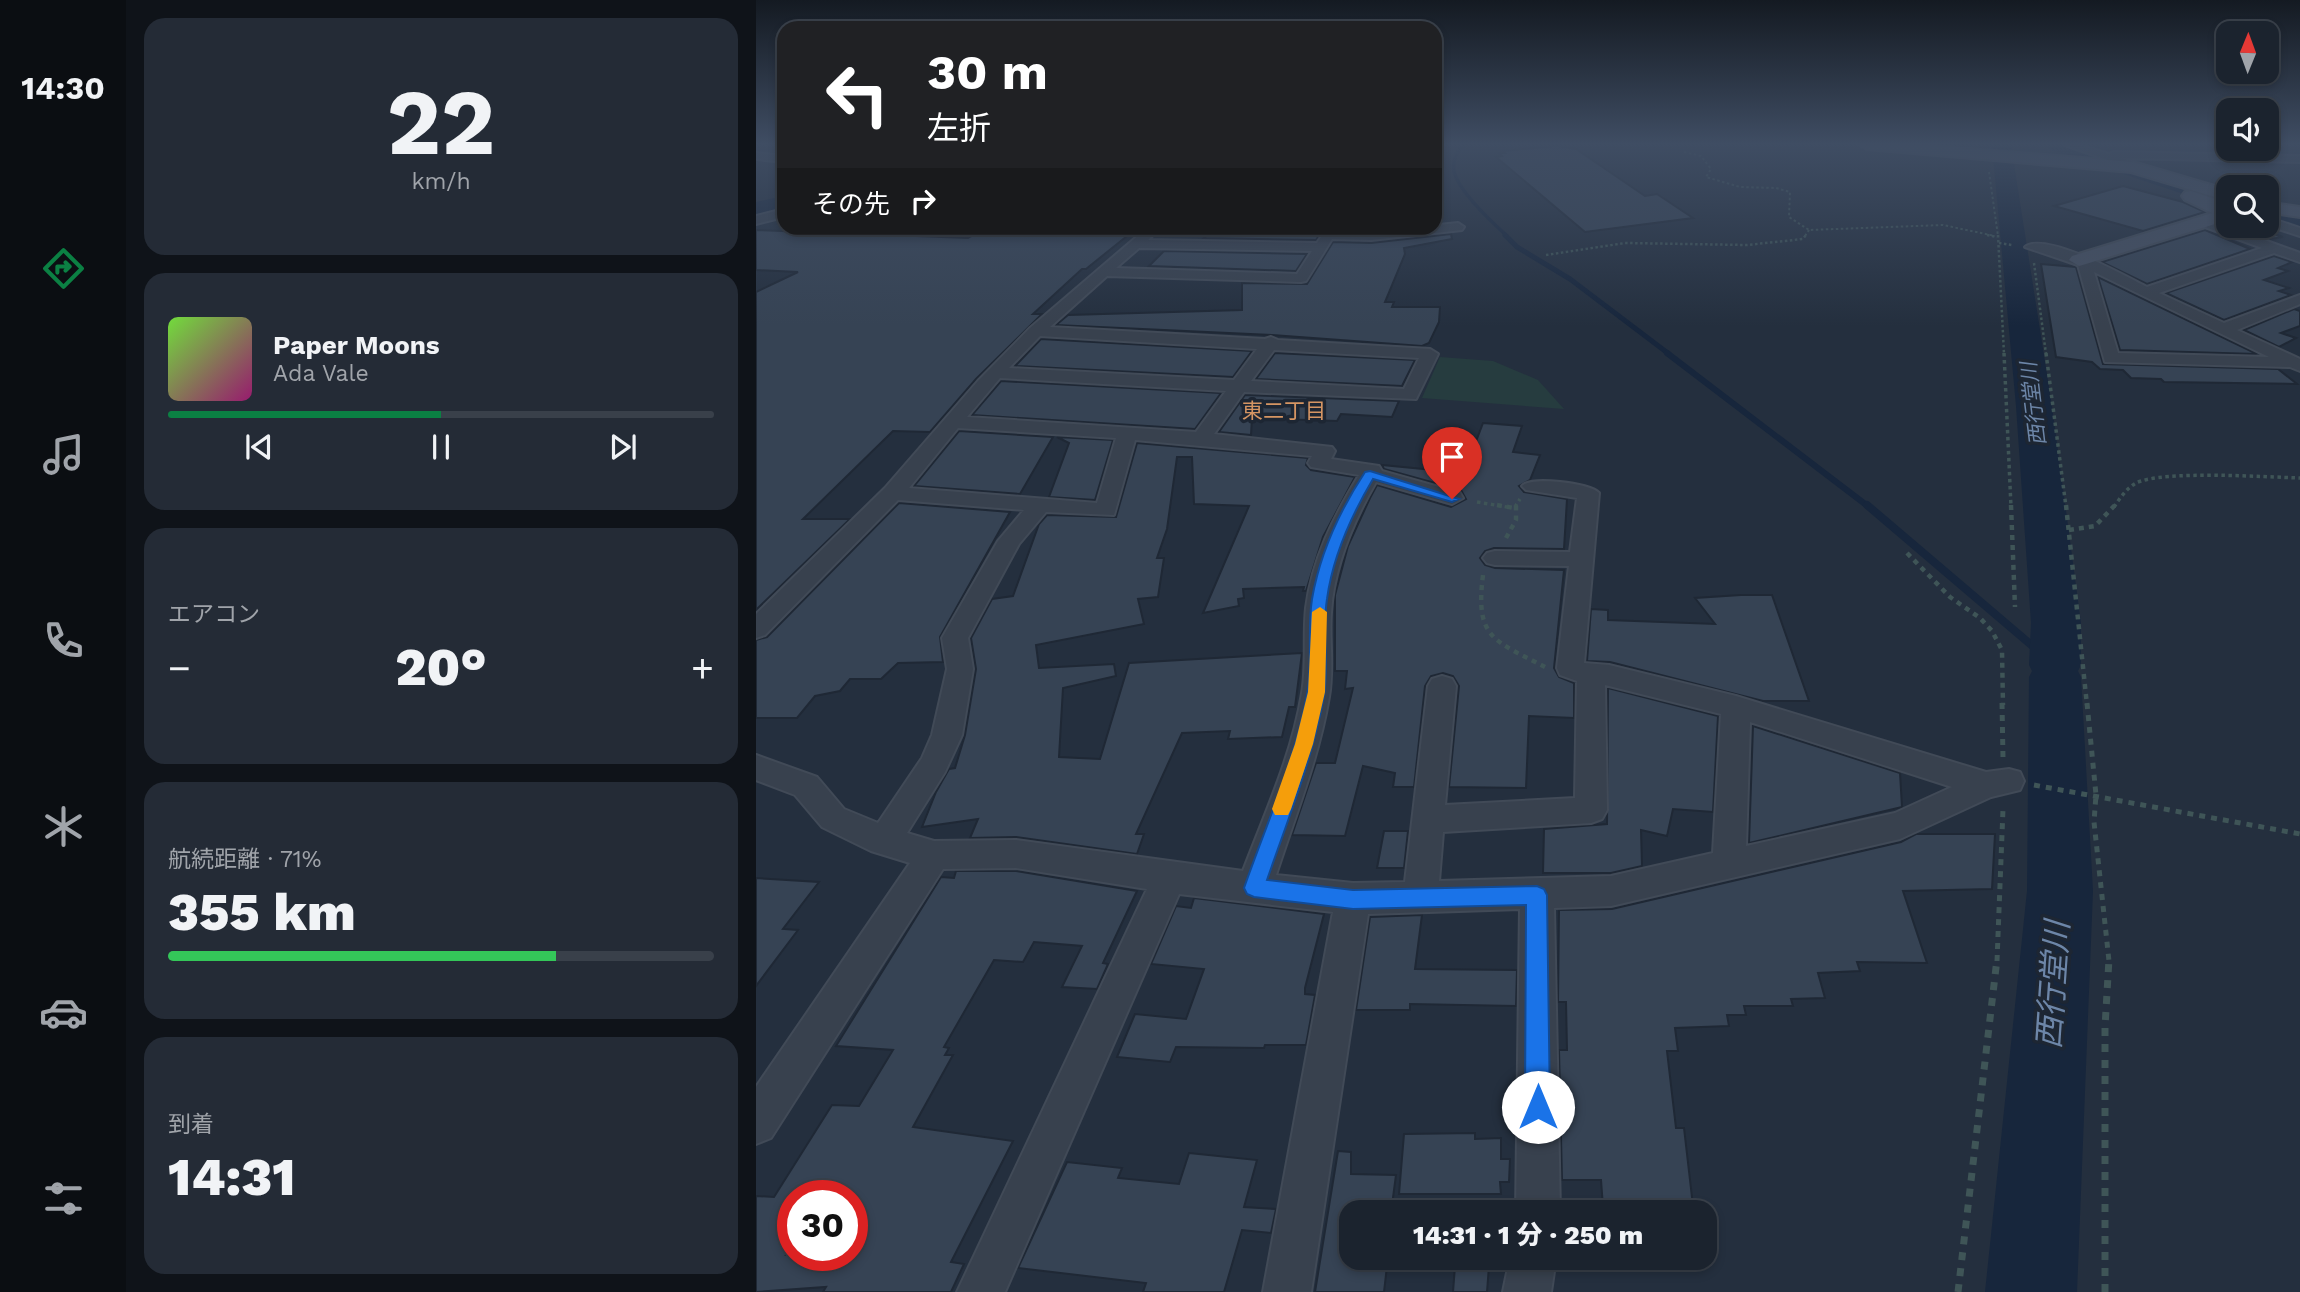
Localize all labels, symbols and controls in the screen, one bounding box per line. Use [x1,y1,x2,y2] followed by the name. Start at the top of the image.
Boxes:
[2216,21,2278,84] north arrow
[2216,21,2279,238] map controls
[927,43,1048,101] text: 30 m
[812,49,903,140] icon: left
[21,69,105,107] text: 14:30
[387,69,495,176] text: 22
[2216,98,2279,161] button: sound
[927,109,991,147] text: 左折
[411,168,471,195] text: km/h
[2216,175,2279,238] button: search
[904,182,942,220] icon: right
[812,189,890,219] text: その先
[39,244,88,293] icon: directions
[273,330,440,360] text: Paper Moons
[2015,359,2051,447] water label: 西行堂川
[273,360,369,387] text: Ada Vale
[1242,398,1326,423] district label: 東二丁目
[1422,427,1482,499] pin
[240,428,278,466] icon: previous
[422,428,460,466] icon: pause
[604,428,642,466] icon: next
[39,430,88,479] icon: music
[1433,438,1471,476] icon: arrive
[168,601,260,628] text: エアコン
[39,616,88,665] icon: phone
[395,637,487,698] text: 20°
[168,646,191,690] text: −
[691,646,714,690] text: +
[39,802,88,851] icon: climate
[168,846,322,873] text: 航続距離 · 71%
[168,882,356,943] text: 355 km
[2030,917,2077,1050] water label: 西行堂川
[39,988,88,1037] icon: car
[1501,1070,1575,1144] position arrow
[168,1111,214,1138] text: 到着
[168,1147,296,1208] text: 14:31
[39,1174,88,1223] icon: filters
[777,1180,868,1271] speed limit sign: 30
[1413,1220,1643,1250] text: 14:31 · 1 分 · 250 m

